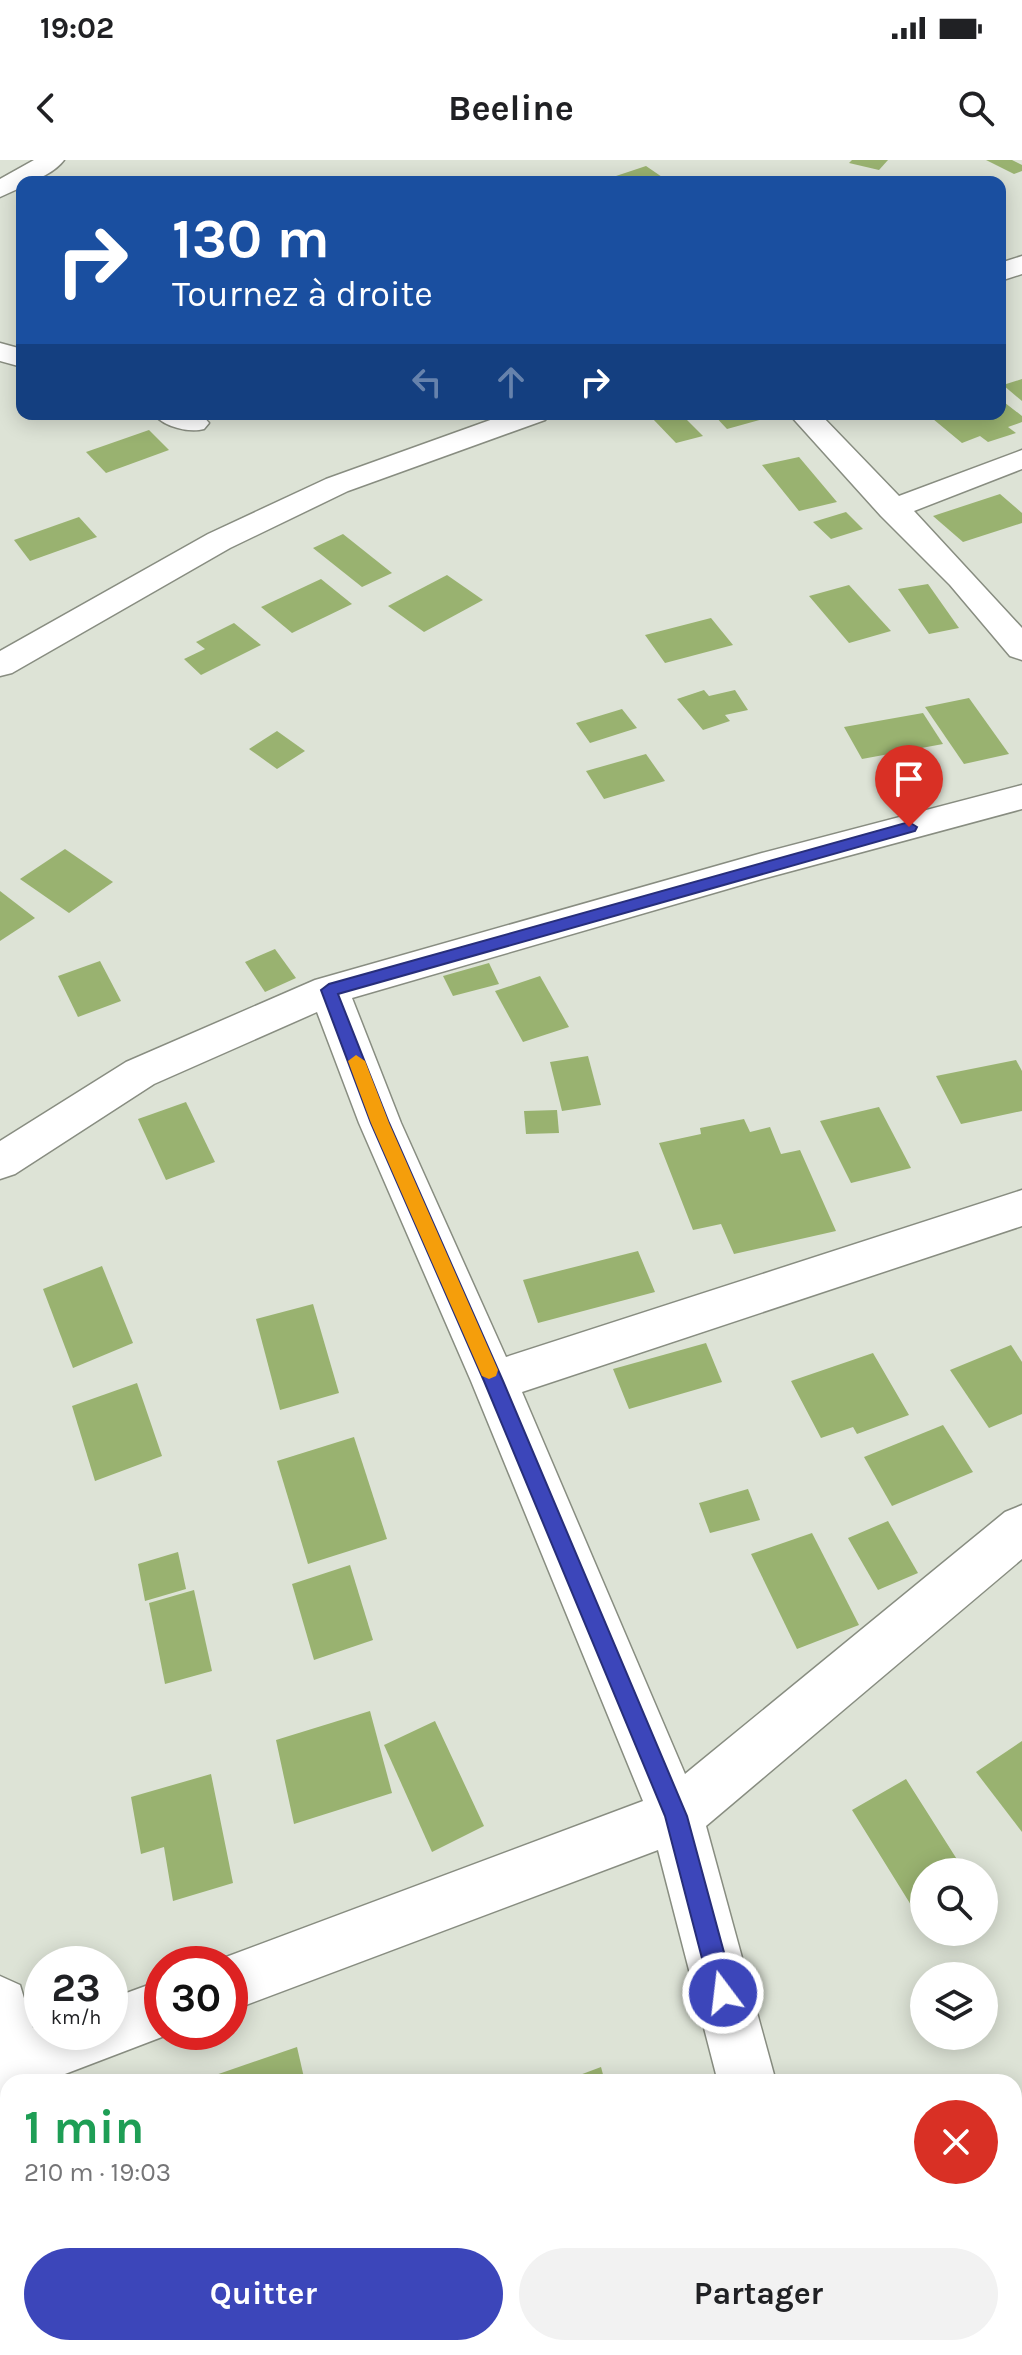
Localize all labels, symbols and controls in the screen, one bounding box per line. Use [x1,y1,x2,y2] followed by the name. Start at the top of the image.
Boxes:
[40,10,114,46] text: 19:02
[24,86,68,130] icon: back
[954,86,998,130] icon: search
[448,87,574,129] text: Beeline
[172,206,330,271] text: 130 m
[40,208,144,312] icon: right
[172,273,433,315] text: Tournez à droite
[405,360,449,404] icon: left
[489,360,533,404] icon: ahead
[573,360,617,404] icon: right
[875,745,943,827] pin
[887,757,931,801] icon: arrive
[910,1858,998,2050] map controls
[910,1858,998,1946] button: search
[144,1946,248,2050] speed limit sign: 30
[681,1951,765,2035] position arrow
[910,1962,998,2050] button: layers
[51,1964,101,2011] text: 23
[51,2006,101,2029] text: km/h
[24,2099,144,2155] text: 1 min
[914,2100,998,2184] button: close
[24,2157,171,2188] text: 210 m · 19:03
[24,2248,503,2340] button: Quitter
[519,2248,998,2340] button: Partager

